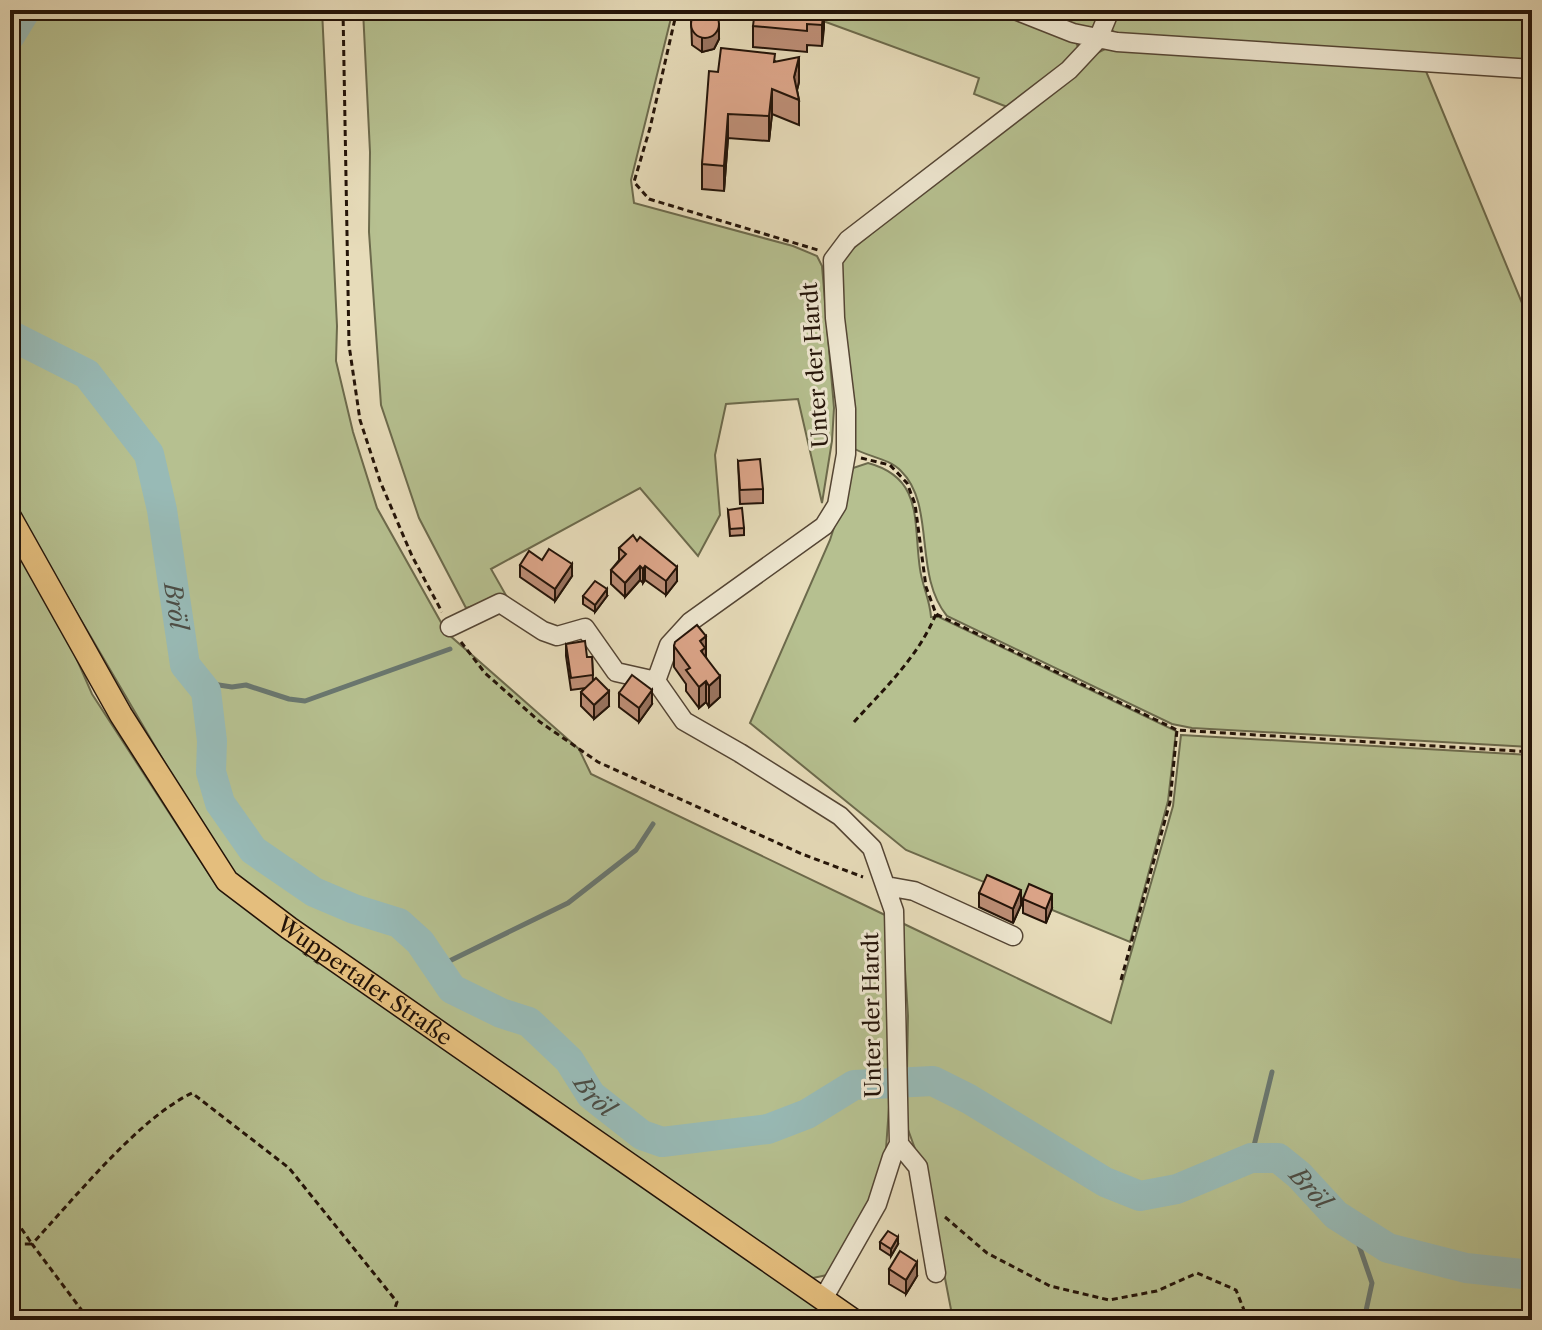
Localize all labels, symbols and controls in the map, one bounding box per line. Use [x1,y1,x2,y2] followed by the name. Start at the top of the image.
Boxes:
[796,281,834,449] street label: Unter der Hardt
[158,579,194,634] water label: Bröl
[271,910,458,1051] street label: Wuppertaler Straße
[857,932,887,1098] street label: Unter der Hardt
[567,1069,623,1124] water label: Bröl
[1283,1159,1339,1217] water label: Bröl

